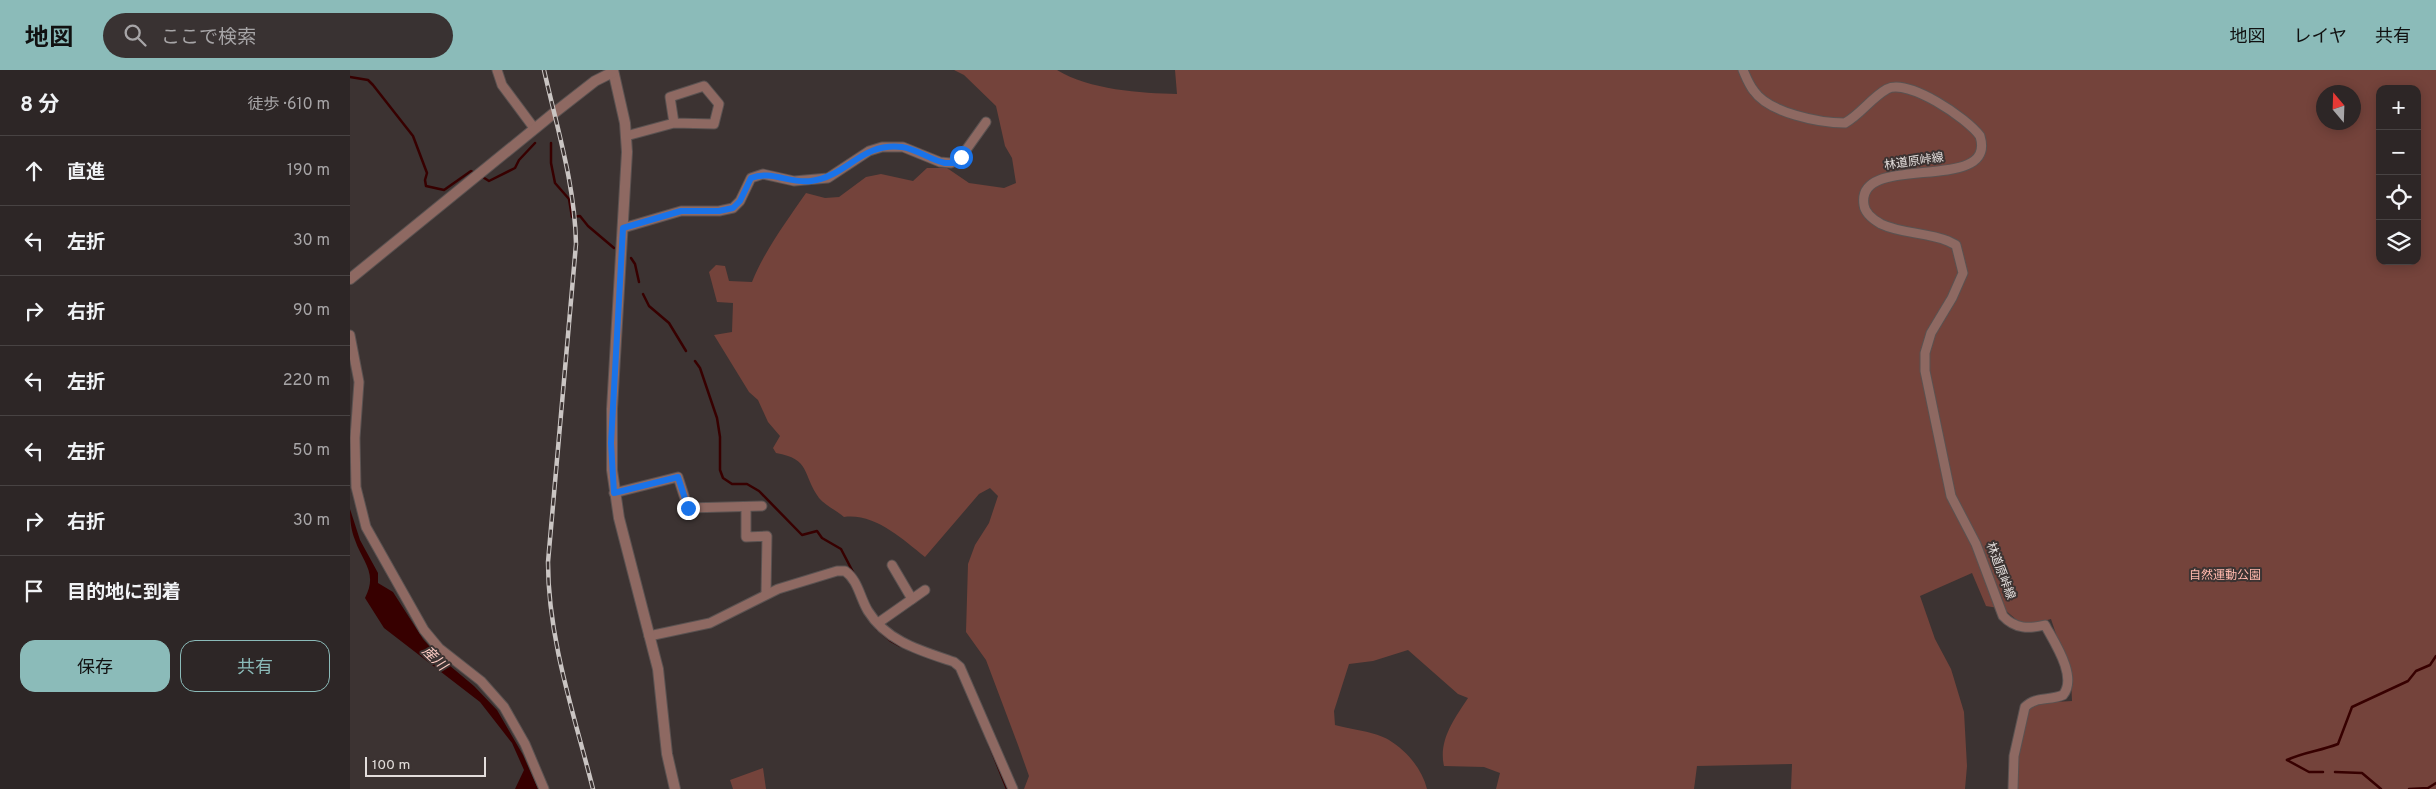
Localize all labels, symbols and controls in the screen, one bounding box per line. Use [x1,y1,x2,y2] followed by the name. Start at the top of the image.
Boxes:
[103,13,453,58] search box
[121,21,149,49] icon: search
[25,24,73,54] text: 地図
[161,26,256,50] text: ここで検索
[2230,26,2266,49] text: 地図
[2294,26,2347,49] text: レイヤ
[2375,26,2411,49] text: 共有
[2316,85,2361,130] north arrow
[2376,85,2421,265] map controls
[2376,85,2421,130] button: +
[20,92,59,119] text: 8 分
[247,95,330,115] text: 徒歩 · 610 m
[2376,130,2421,175] button: −
[950,146,973,169] route start
[1883,150,1945,174] street label: 林道原峠線
[20,157,48,185] icon: ahead
[67,161,105,185] text: 直進
[287,161,330,181] text: 190 m
[2376,175,2421,220] button: locate
[2376,220,2421,265] button: layers
[20,227,48,255] icon: left
[67,231,105,255] text: 左折
[293,231,330,251] text: 30 m
[20,297,48,325] icon: right
[67,301,105,325] text: 右折
[293,301,330,321] text: 90 m
[20,367,48,395] icon: left
[67,371,105,395] text: 左折
[283,371,330,391] text: 220 m
[20,437,48,465] icon: left
[67,441,105,465] text: 左折
[293,441,330,461] text: 50 m
[677,497,700,520] route end
[20,507,48,535] icon: right
[67,511,105,535] text: 右折
[293,511,330,531] text: 30 m
[1982,540,2018,602] street label: 林道原峠線
[2189,568,2261,584] park label: 自然運動公園
[20,577,48,605] icon: arrive
[67,581,181,605] text: 目的地に到着
[20,640,170,692] button: 保存
[180,640,330,692] button: 共有
[418,643,451,676] water label: 産川
[365,754,486,777] scale bar
[372,757,410,774] text: 100 m

